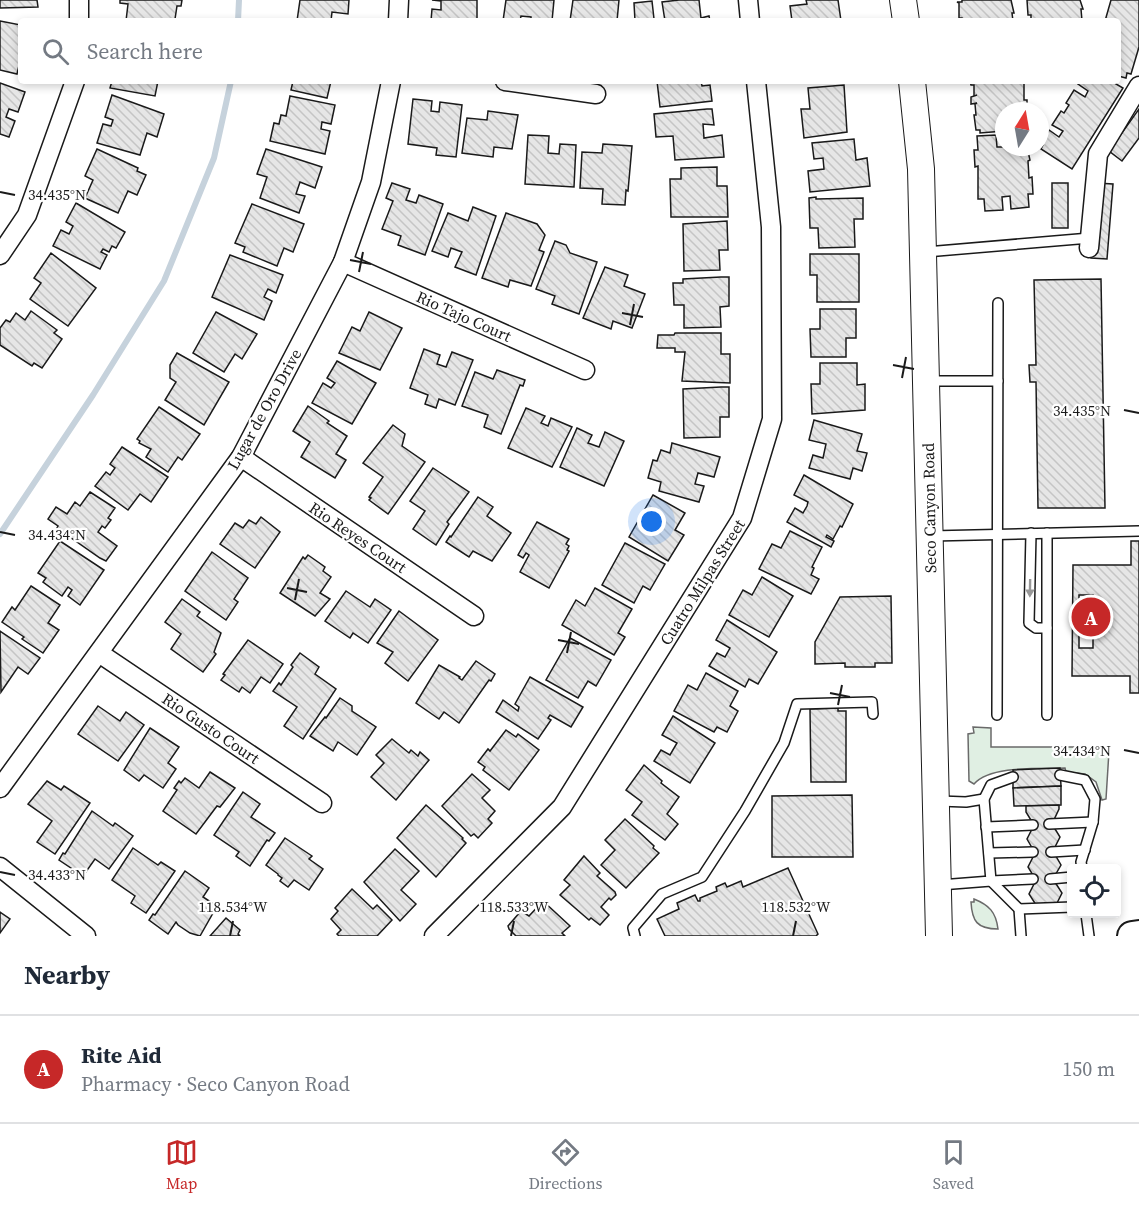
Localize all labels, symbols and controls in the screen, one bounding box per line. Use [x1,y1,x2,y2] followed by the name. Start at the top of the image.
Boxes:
[18,18,1121,84] search box
[39,35,72,68] icon: search
[87,36,203,66] text: Search here
[995,102,1049,156] north arrow
[28,184,86,205] text: 34.435°N
[413,285,516,347] street label: Rio Tajo Court
[222,345,306,473] street label: Lugar de Oro Drive
[1053,400,1111,421] text: 34.435°N
[917,443,941,573] street label: Seco Canyon Road
[305,496,412,578] street label: Rio Reyes Court
[637,507,666,536] your location
[654,514,750,649] street label: Cuatro Milpas Street
[28,524,86,545] text: 34.434°N
[1025,578,1035,597] one-way arrow
[1072,594,1110,640] pin: A
[158,687,265,769] street label: Rio Gusto Court
[1053,740,1111,761] text: 34.434°N
[28,864,86,885] text: 34.433°N
[1067,864,1121,918] map controls
[1067,864,1121,918] button: locate
[199,896,268,917] text: 118.534°W
[480,896,549,917] text: 118.533°W
[762,896,831,917] text: 118.532°W
[24,957,110,993] text: Nearby
[81,1040,162,1070] text: Rite Aid
[37,1055,50,1083] text: A
[1062,1055,1115,1083] text: 150 m
[81,1070,350,1098] text: Pharmacy · Seco Canyon Road
[165,1136,198,1194] tab: Map
[528,1136,603,1194] tab: Directions
[933,1136,974,1194] tab: Saved

